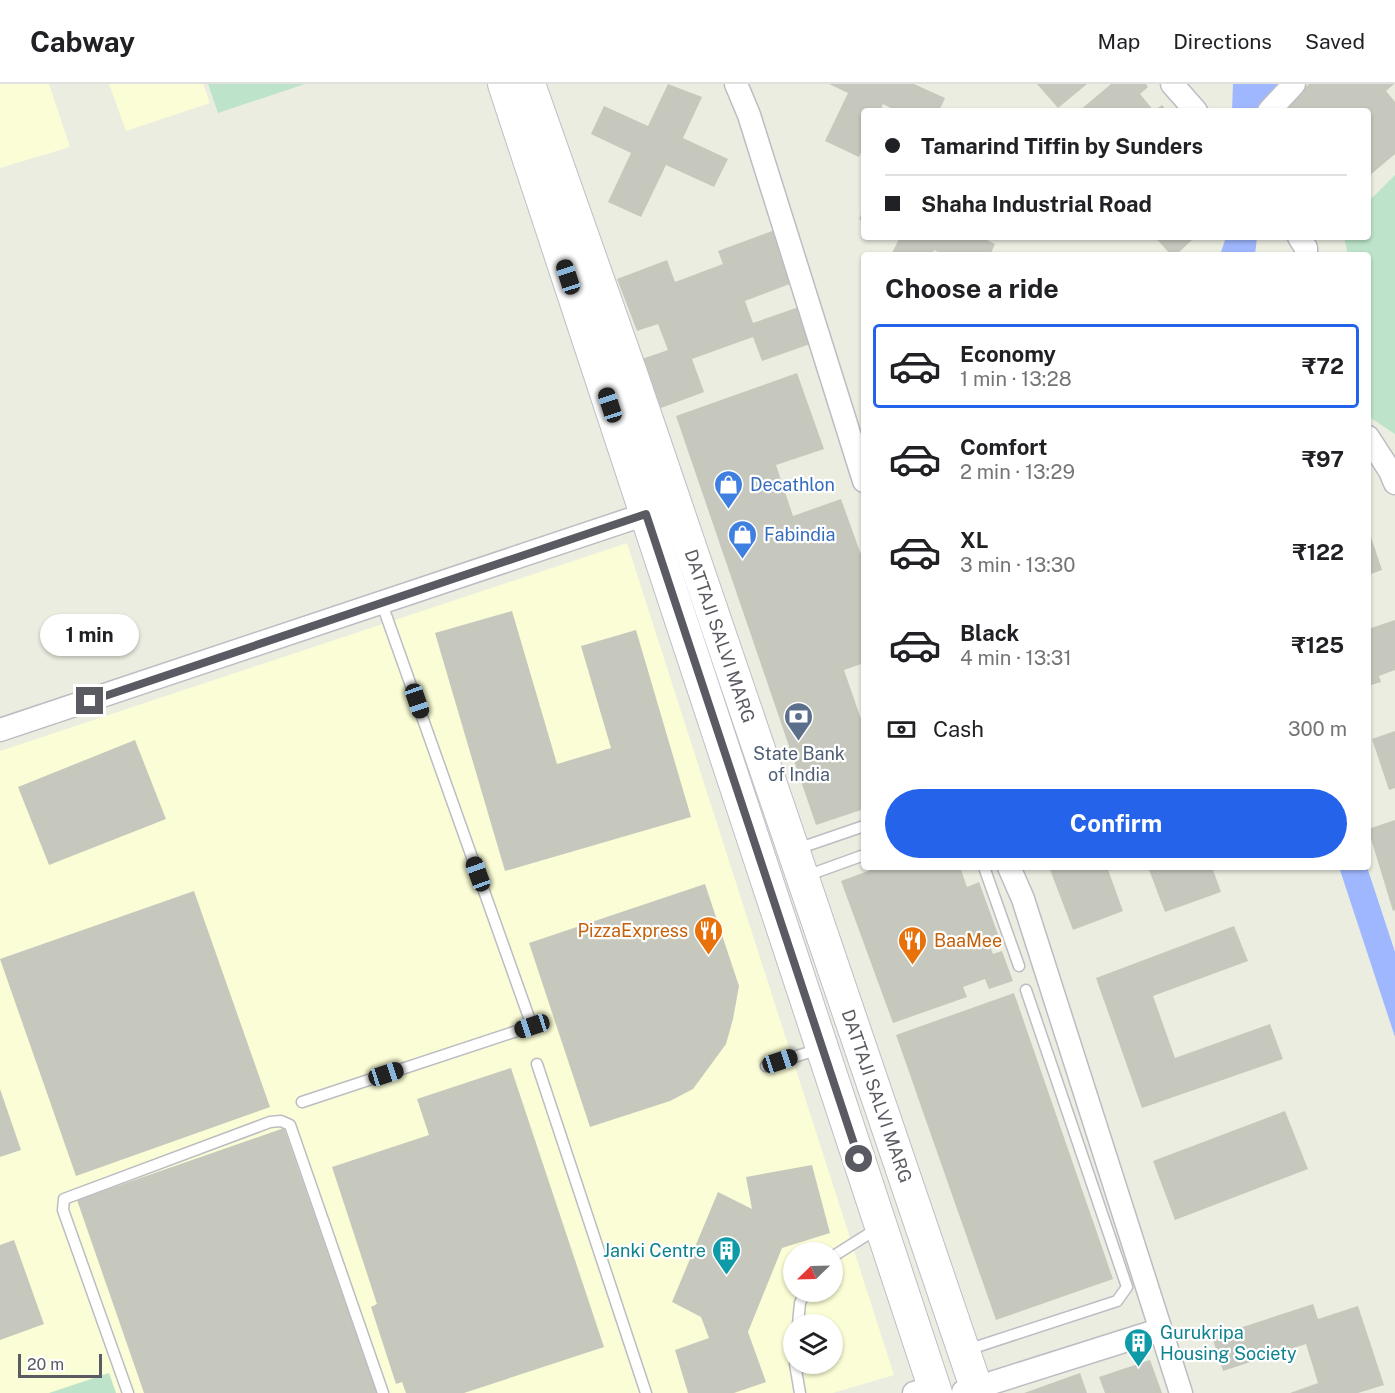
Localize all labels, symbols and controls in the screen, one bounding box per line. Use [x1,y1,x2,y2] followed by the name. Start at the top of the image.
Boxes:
[30,25,135,58] text: Cabway
[1098,29,1140,54] text: Map
[1173,29,1272,54] text: Directions
[1305,29,1365,54] text: Saved
[921,133,1203,159] text: Tamarind Tiffin by Sunders
[921,191,1152,217] text: Shaha Industrial Road
[554,257,582,297] car
[885,272,1059,304] text: Choose a ride
[888,339,942,393] icon: car
[960,341,1056,367] text: Economy
[1302,353,1344,379] text: ₹72
[960,367,1072,391] text: 1 min · 13:28
[596,385,624,425] car
[888,432,942,486] icon: car
[960,434,1047,460] text: Comfort
[1302,446,1344,472] text: ₹97
[960,460,1075,484] text: 2 min · 13:29
[713,468,745,510] shop icon: Decathlon
[750,474,835,495] place label: Decathlon
[727,518,759,560] shop icon: Fabindia
[764,524,835,545] place label: Fabindia
[888,525,942,579] icon: car
[960,527,988,553] text: XL
[1292,539,1344,565] text: ₹122
[680,547,760,725] street label: DATTAJI SALVI MARG
[960,553,1076,577] text: 3 min · 13:30
[40,614,140,656] callout: 1 min
[888,618,942,672] icon: car
[960,620,1019,646] text: Black
[65,623,114,647] text: 1 min
[1292,632,1344,658] text: ₹125
[960,646,1072,670] text: 4 min · 13:31
[403,681,431,721] car
[76,687,103,714] route end
[783,700,815,742] bank icon: State Bank of India
[885,713,918,746] icon: cash
[933,716,984,742] text: Cash
[1288,717,1347,741] text: 300 m
[753,743,845,785] place label: State Bank of India
[885,789,1347,858] button: Confirm
[463,854,493,894] car
[693,914,725,956] restaurant icon: PizzaExpress
[577,920,688,941] place label: PizzaExpress
[897,924,929,966] restaurant icon: BaaMee
[934,930,1002,951] place label: BaaMee
[837,1007,917,1185] street label: DATTAJI SALVI MARG
[512,1012,552,1040] car
[760,1047,800,1075] car
[366,1060,406,1088] car
[845,1145,872,1172] route start
[711,1234,743,1276] building icon: Janki Centre
[603,1240,706,1261] place label: Janki Centre
[783,1242,843,1302] north arrow
[783,1242,843,1374] map controls
[783,1314,843,1374] button: layers
[1160,1322,1297,1364] place label: Gurukripa Housing Society
[1123,1326,1155,1368] building icon: Gurukripa Housing Society
[18,1351,102,1378] scale bar
[27,1355,64,1374] text: 20 m

